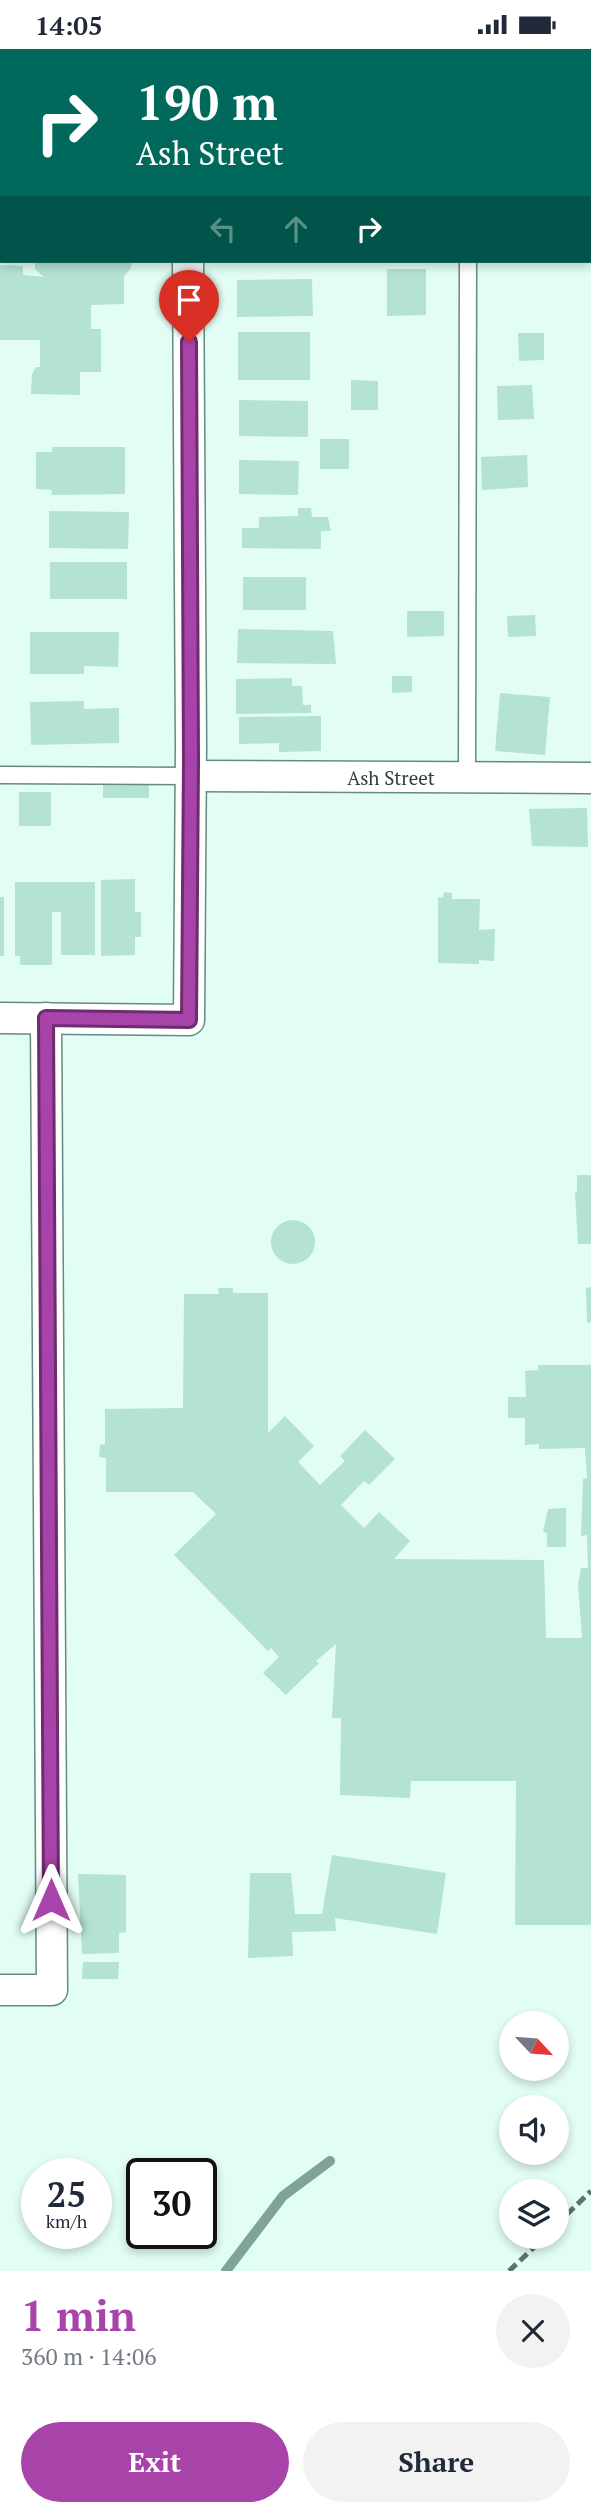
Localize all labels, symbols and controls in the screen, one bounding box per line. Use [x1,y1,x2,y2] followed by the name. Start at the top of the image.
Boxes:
[35,8,103,42] text: 14:05
[136,69,278,134] text: 190 m
[21,77,112,168] icon: right
[136,132,284,174] text: Ash Street
[204,210,242,248] icon: left
[277,210,315,248] icon: ahead
[350,210,388,248] icon: right
[159,270,219,342] pin
[170,281,208,319] icon: arrive
[347,765,435,790] street label: Ash Street
[14,1863,88,1937] position arrow
[499,2011,569,2081] north arrow
[499,2011,569,2249] map controls
[499,2095,569,2165] button: sound
[126,2158,217,2249] speed limit sign: 30
[47,2171,86,2217] text: 25
[499,2179,569,2249] button: layers
[46,2209,87,2233] text: km/h
[21,2287,136,2343] text: 1 min
[496,2294,570,2368] button: close
[21,2341,156,2372] text: 360 m · 14:06
[21,2422,289,2502] button: Exit
[303,2422,570,2502] button: Share

